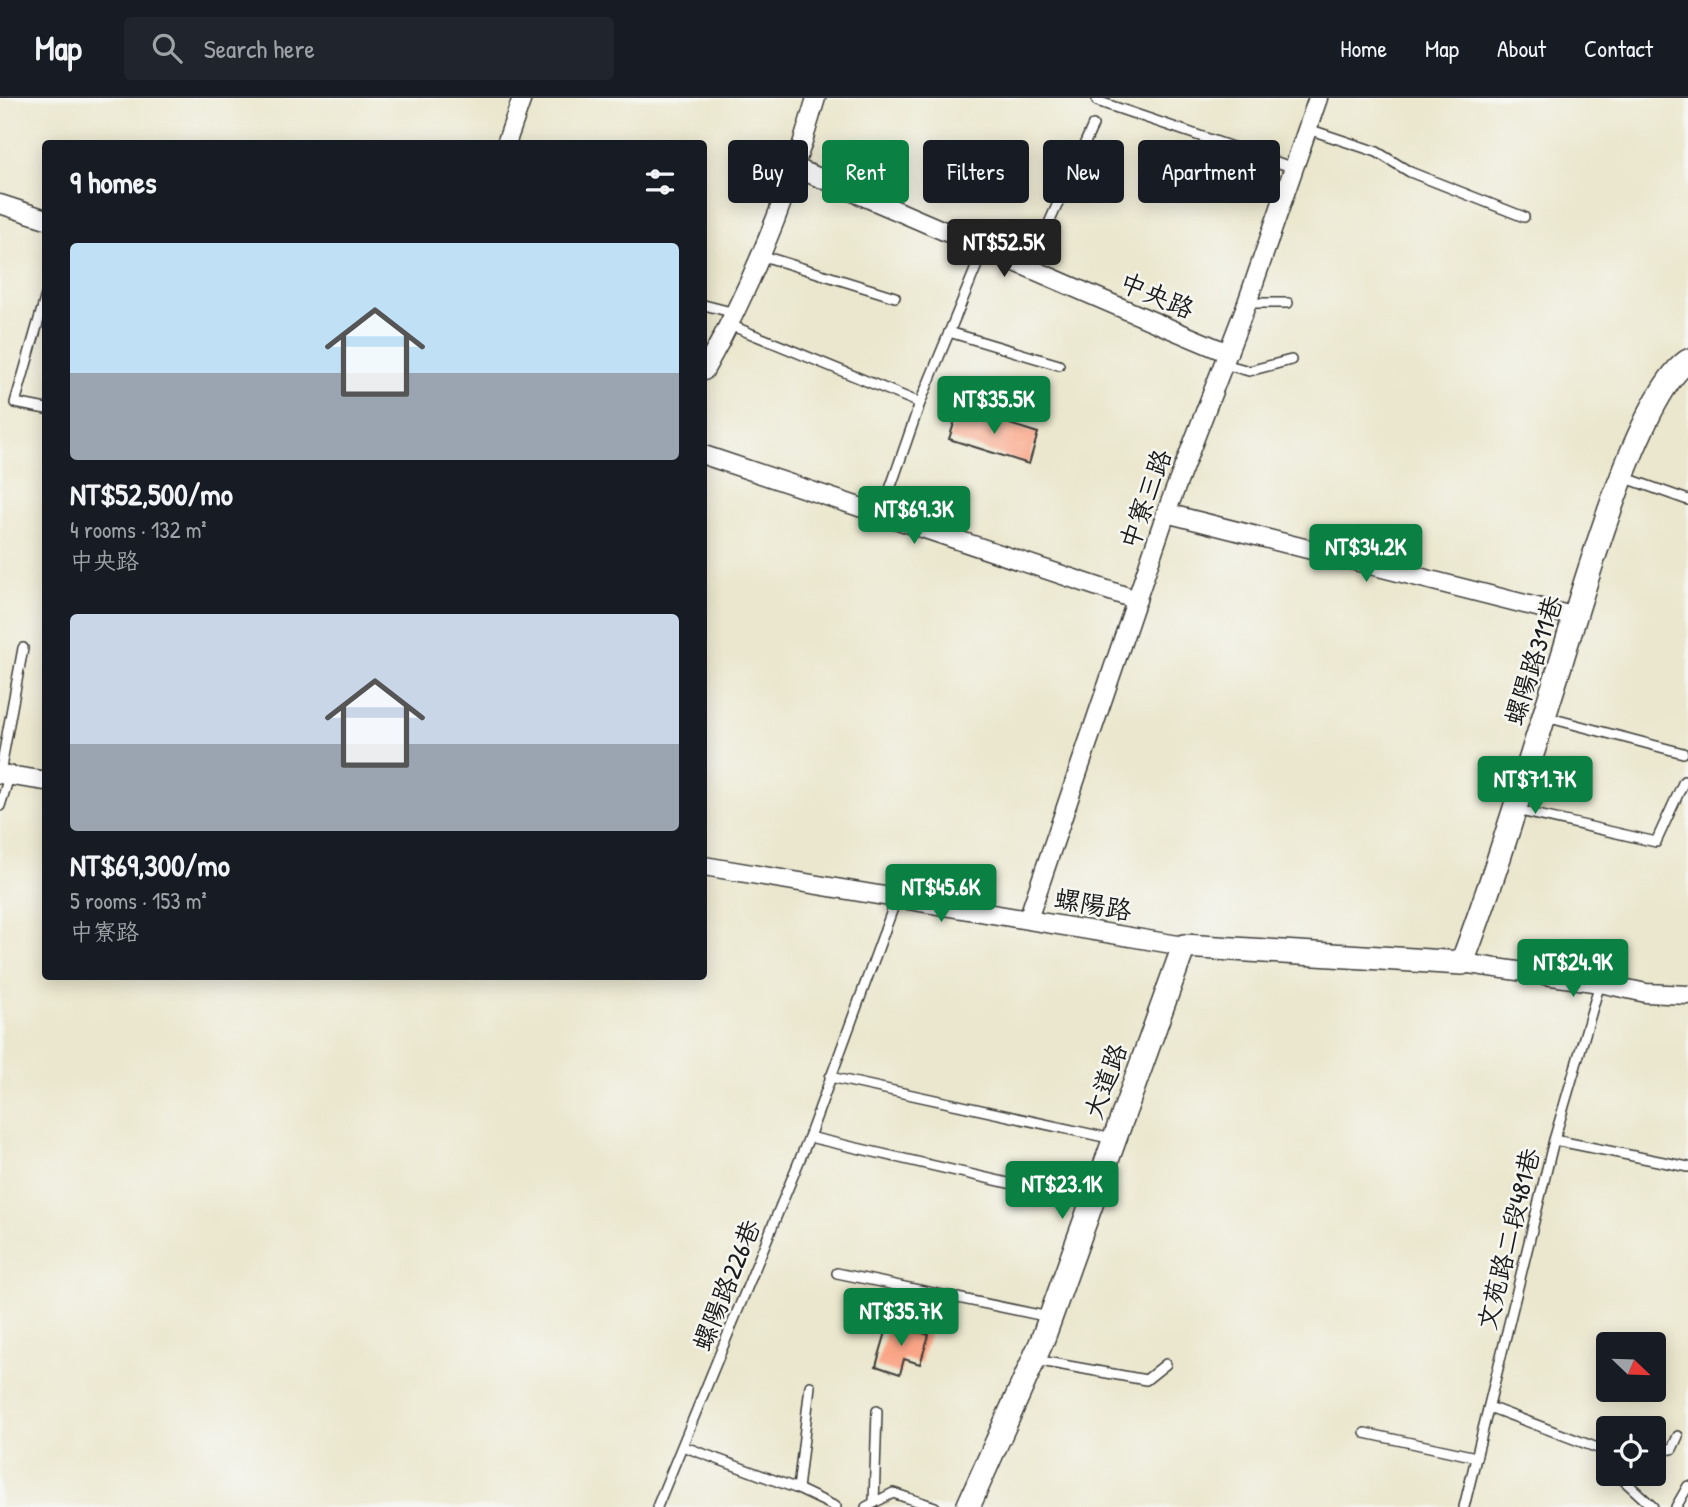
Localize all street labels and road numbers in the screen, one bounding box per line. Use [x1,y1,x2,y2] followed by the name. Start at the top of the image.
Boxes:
[1114,264,1200,326] street label: 中央路
[1111,444,1179,554] street label: 中寮三路
[1496,591,1570,729] street label: 螺陽路311巷
[1052,880,1134,928] street label: 螺陽路
[1075,1038,1135,1124] street label: 大道路
[1468,1144,1548,1334] street label: 文苑路二段481巷
[684,1214,768,1356] street label: 螺陽路226巷

